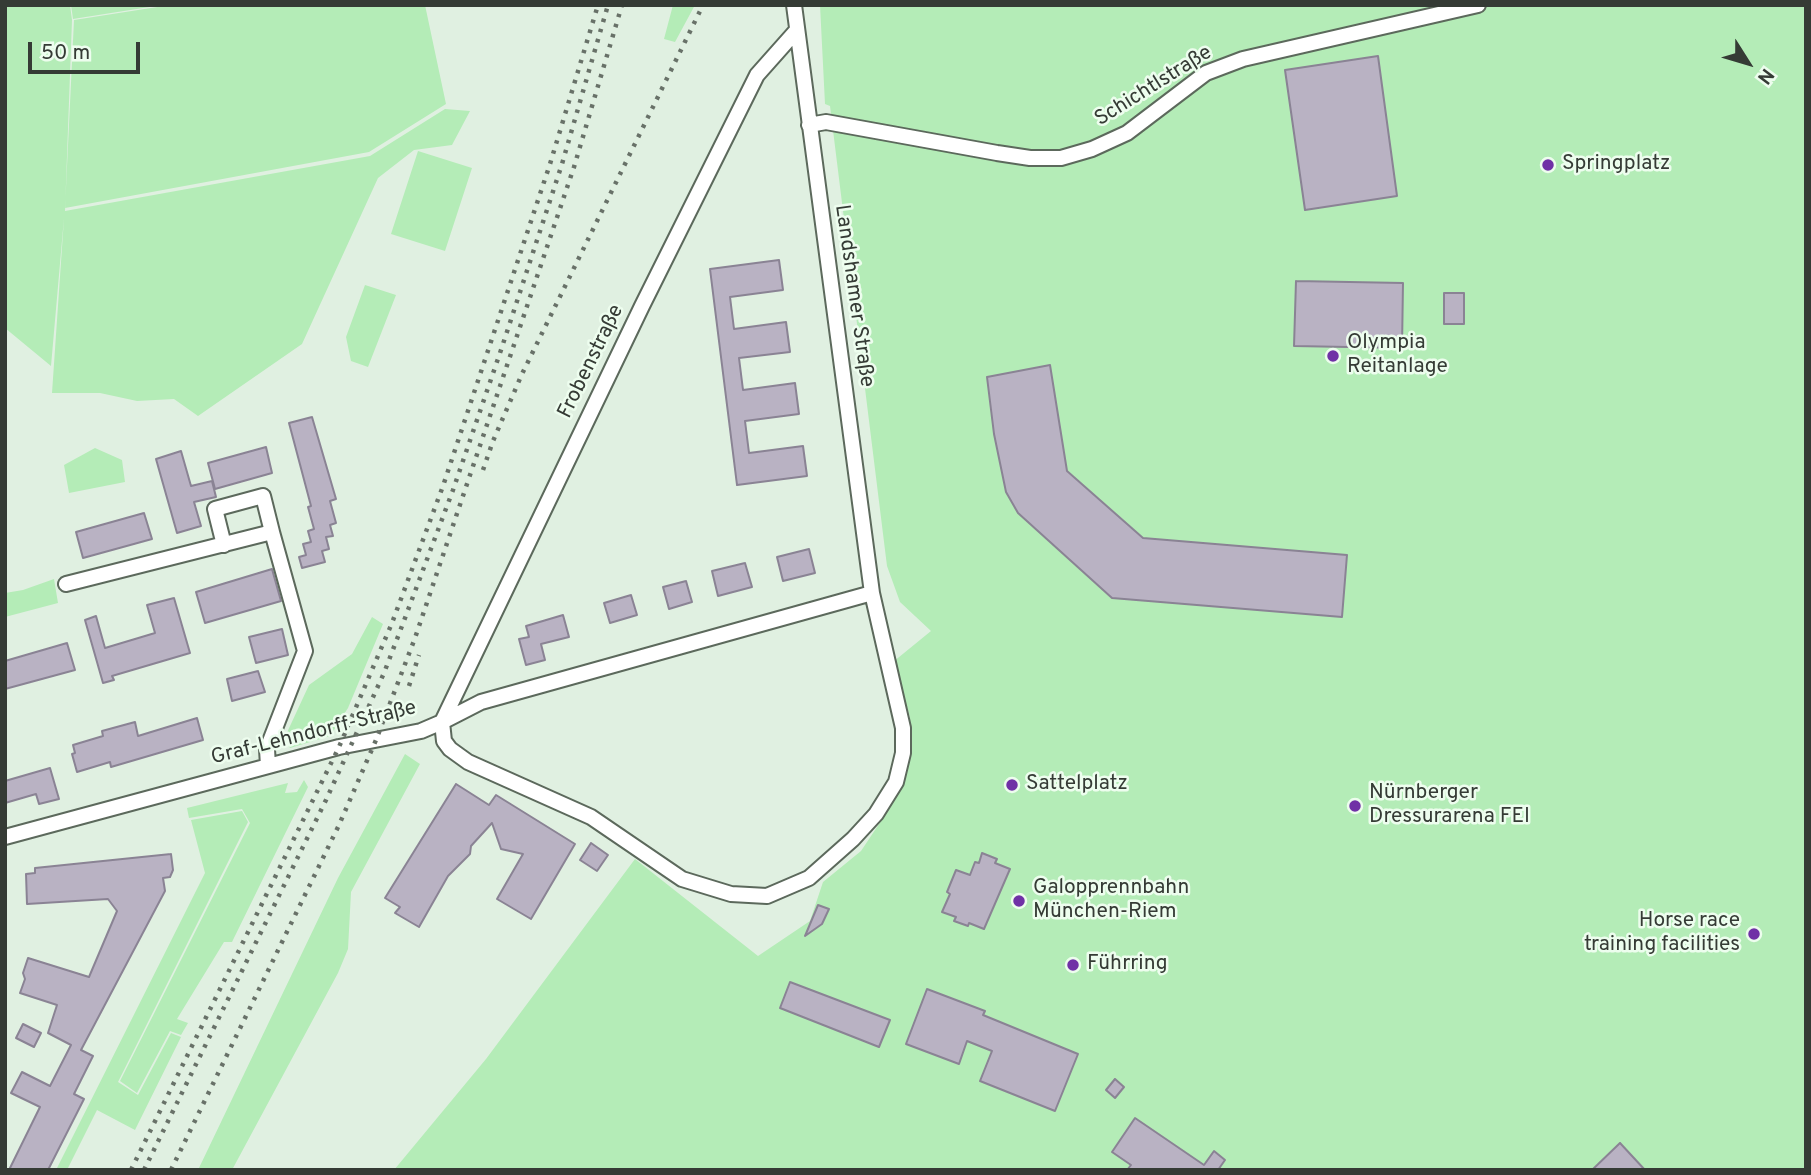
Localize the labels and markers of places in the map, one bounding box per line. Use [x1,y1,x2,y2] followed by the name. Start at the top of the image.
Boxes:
[1562,152,1670,178] place label: Springplatz
[1540,157,1556,173] marker: Springplatz
[1347,331,1448,381] place label: Olympia Reitanlage
[1325,348,1341,364] marker: Olympia Reitanlage
[1026,772,1128,798] place label: Sattelplatz
[1004,777,1020,793] marker: Sattelplatz
[1369,781,1530,831] place label: Nürnberger Dressurarena FEI
[1347,798,1363,814] marker: Nürnberger Dressurarena FEI
[1033,876,1189,926] place label: Galopprennbahn München-Riem
[1011,893,1027,909] marker: Galopprennbahn München-Riem
[1584,909,1740,959] place label: Horse race training facilities
[1746,926,1762,942] marker: Horse race training facilities
[1087,952,1168,978] place label: Führring
[1065,957,1081,973] marker: Führring

